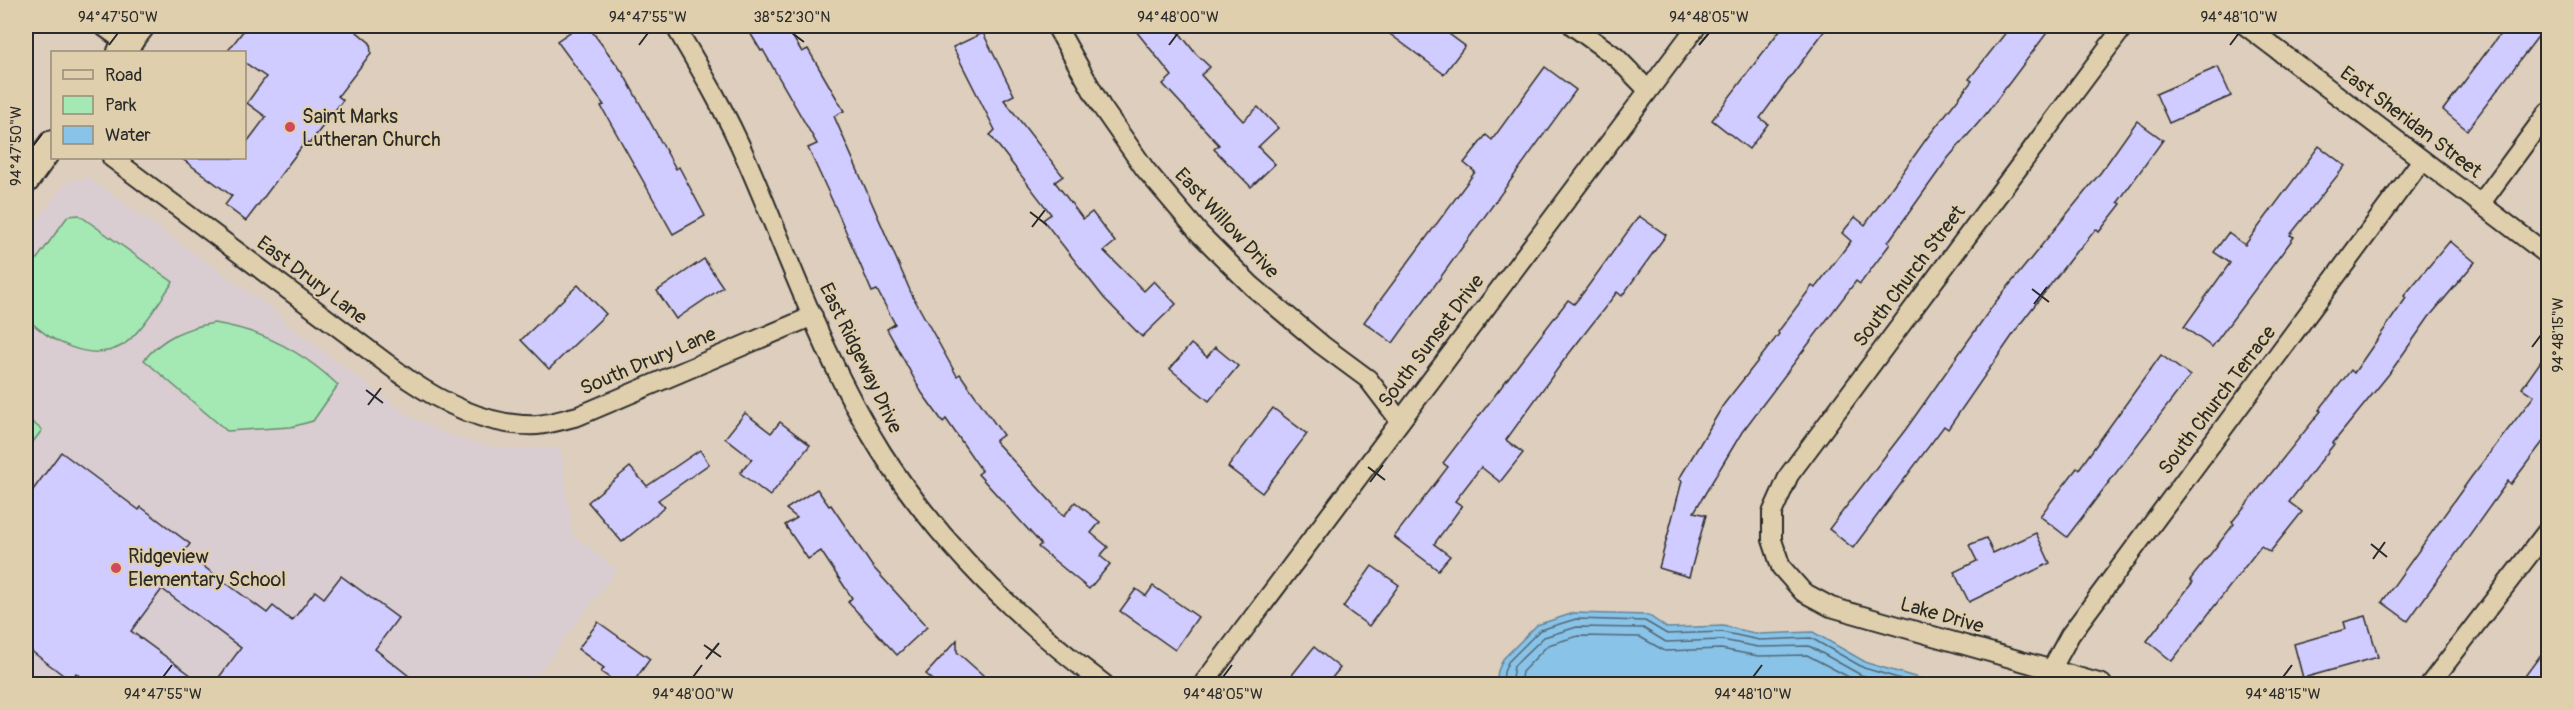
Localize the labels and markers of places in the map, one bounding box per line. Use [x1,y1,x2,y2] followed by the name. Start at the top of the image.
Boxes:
[302,104,441,152] place label: Saint Marks Lutheran Church
[283,120,297,134] marker: Saint Marks Lutheran Church
[128,544,286,592] place label: Ridgeview Elementary School
[109,561,123,575] marker: Ridgeview Elementary School

